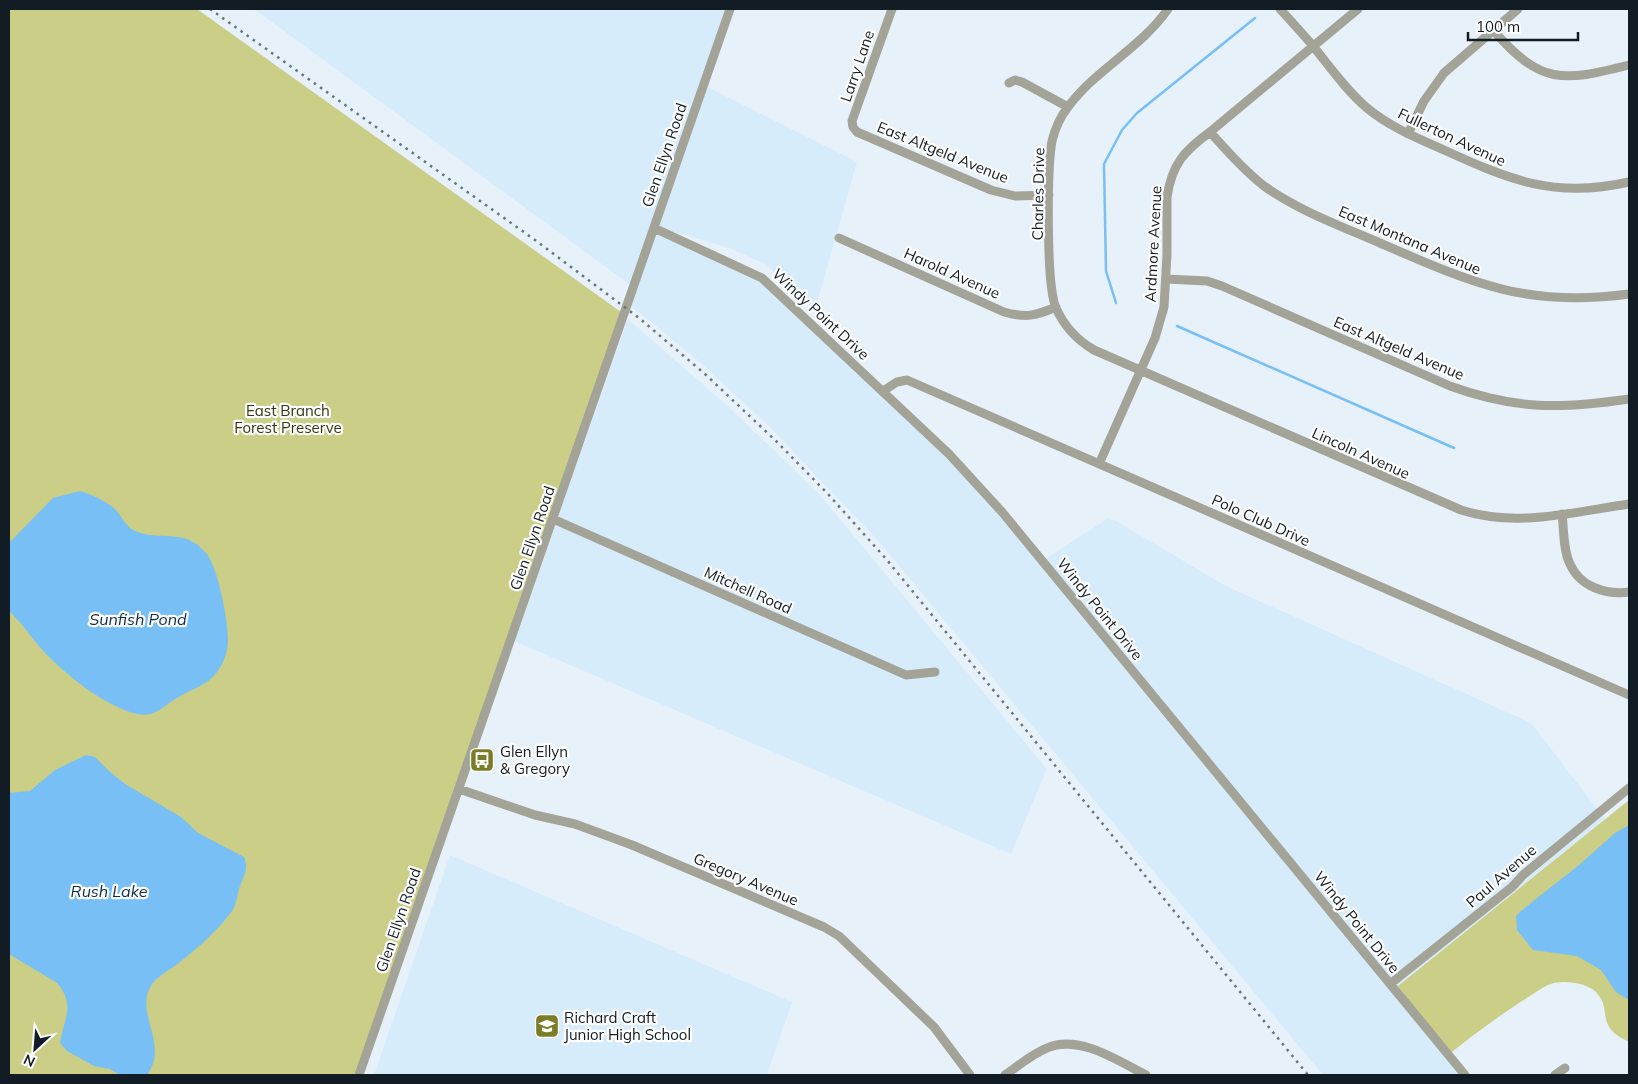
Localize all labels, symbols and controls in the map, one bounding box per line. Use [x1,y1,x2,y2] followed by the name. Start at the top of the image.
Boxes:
[1468,10,1578,42] scale bar
[1476,17,1520,36] text: 100 m
[836,28,878,104] street label: Larry Lane
[637,100,691,210] street label: Glen Ellyn Road
[1395,104,1509,170] street label: Fullerton Avenue
[875,117,1011,187] street label: East Altgeld Avenue
[1028,147,1048,241] street label: Charles Drive
[1140,185,1166,303] street label: Ardmore Avenue
[1336,201,1484,279] street label: East Montana Avenue
[901,243,1003,303] street label: Harold Avenue
[769,264,873,364] street label: Windy Point Drive
[1331,312,1467,384] street label: East Altgeld Avenue
[234,401,342,437] park label: East Branch Forest Preserve
[1309,423,1413,483] street label: Lincoln Avenue
[505,483,559,593] street label: Glen Ellyn Road
[1209,490,1313,550] street label: Polo Club Drive
[1053,554,1147,664] street label: Windy Point Drive
[701,562,795,618] street label: Mitchell Road
[89,609,187,629] water label: Sunfish Pond
[500,742,570,778] place label: Glen Ellyn & Gregory
[469,747,495,773] bus stop icon: Glen Ellyn & Gregory
[1462,840,1540,912] street label: Paul Avenue
[691,848,801,910] street label: Gregory Avenue
[371,865,425,975] street label: Glen Ellyn Road
[1310,867,1404,977] street label: Windy Point Drive
[71,881,148,901] water label: Rush Lake
[564,1008,691,1044] place label: Richard Craft Junior High School
[534,1013,560,1039] school or university icon: Richard Craft Junior High School
[10,1024,60,1074] north arrow
[21,1050,38,1071] text: N

